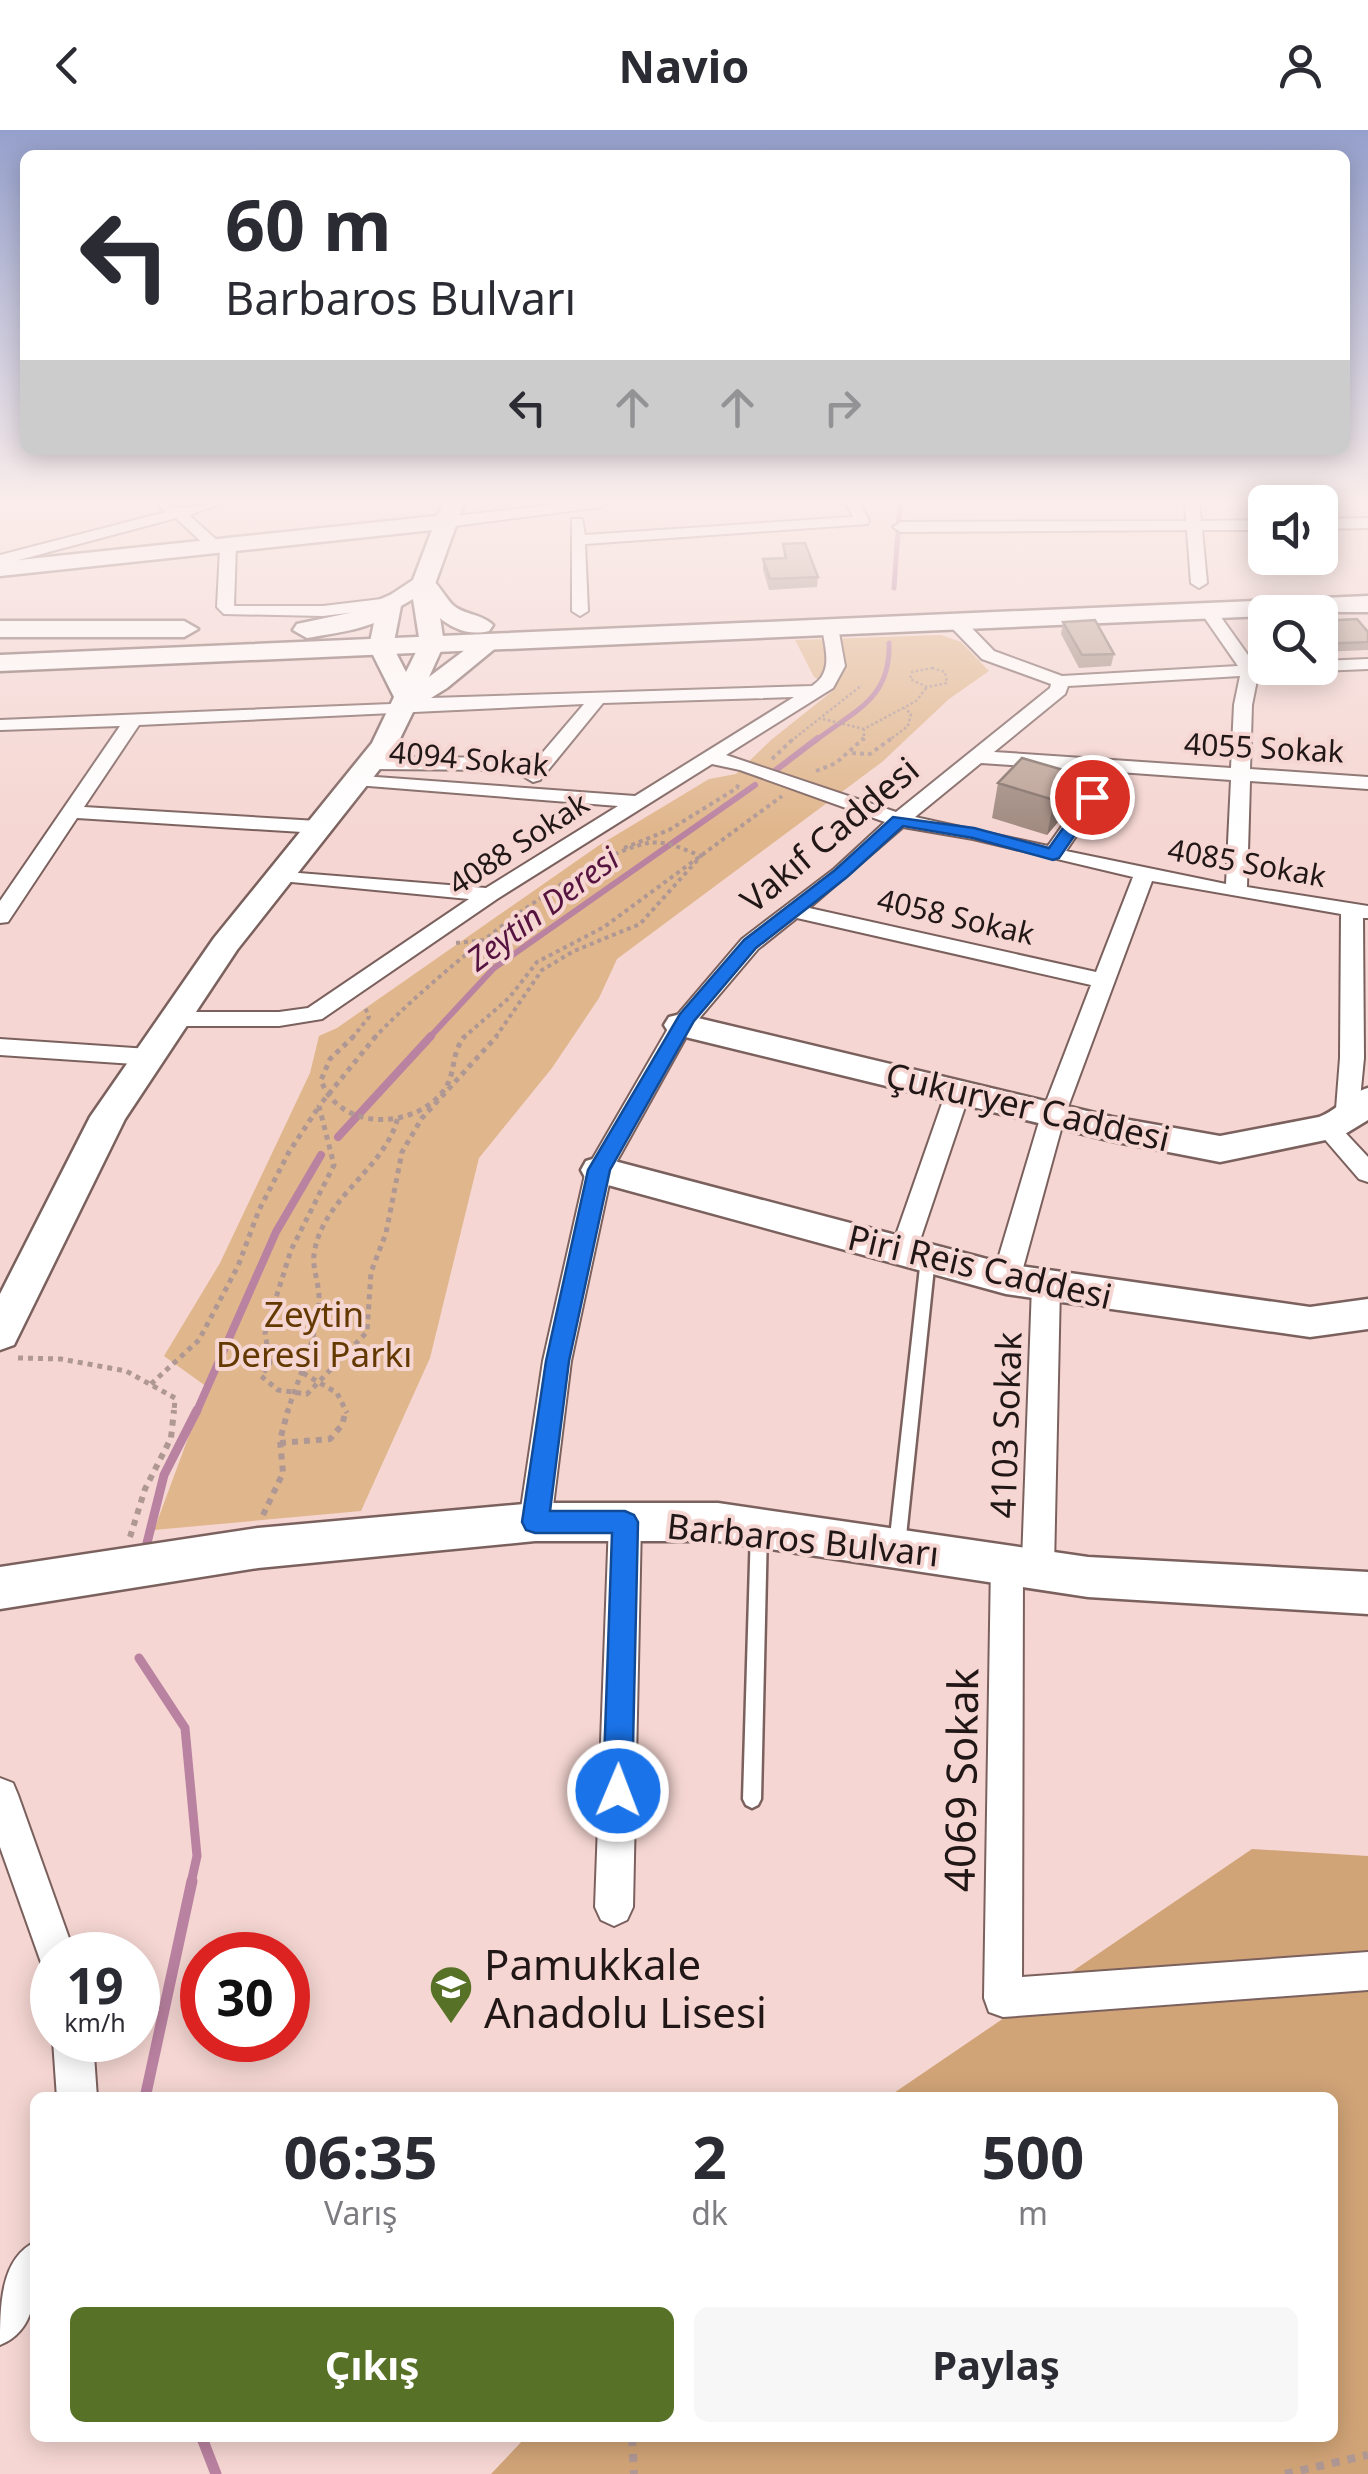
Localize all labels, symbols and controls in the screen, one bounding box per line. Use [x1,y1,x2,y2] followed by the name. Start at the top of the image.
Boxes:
[619,35,749,96] text: Navio
[40,38,95,93] icon: back
[1273,38,1328,93] icon: person
[225,176,392,272] text: 60 m
[60,190,190,320] icon: left
[225,267,576,328] text: Barbaros Bulvarı
[500,380,555,435] icon: left
[605,380,660,435] icon: ahead
[710,380,765,435] icon: ahead
[815,380,870,435] icon: right
[1248,485,1338,685] map controls
[1248,485,1338,575] button: sound
[1248,595,1338,685] button: search
[1183,722,1345,772] street label: 4055 Sokak
[388,731,550,785] street label: 4094 Sokak
[730,746,928,922] street label: Vakıf Caddesi
[1050,755,1135,840] pin
[1065,770,1120,825] icon: arrive
[440,782,596,904] street label: 4088 Sokak
[1165,828,1329,896] street label: 4085 Sokak
[456,836,628,980] water label: Zeytin Deresi
[873,878,1039,954] street label: 4058 Sokak
[881,1050,1175,1162] street label: Çukuryer Caddesi
[843,1213,1117,1319] street label: Piri Reis Caddesi
[216,1290,412,1377] park label: Zeytin Deresi Parkı
[978,1331,1032,1519] street label: 4103 Sokak
[665,1501,941,1577] street label: Barbaros Bulvarı
[930,1667,990,1892] street label: 4069 Sokak
[566,1739,670,1843] position arrow
[180,1932,310,2062] speed limit sign: 30
[484,1935,767,2040] place label: Pamukkale Anadolu Lisesi
[66,1951,124,2019] text: 19
[428,1964,474,2025] school or university icon: Pamukkale Anadolu Lisesi
[64,2005,126,2039] text: km/h
[284,2115,438,2197] text: 06:35
[692,2115,727,2197] text: 2
[981,2115,1084,2197] text: 500
[324,2191,397,2234] text: Varış
[691,2191,728,2234] text: dk
[1018,2191,1048,2234] text: m
[70,2307,674,2422] button: Çıkış
[694,2307,1298,2422] button: Paylaş

